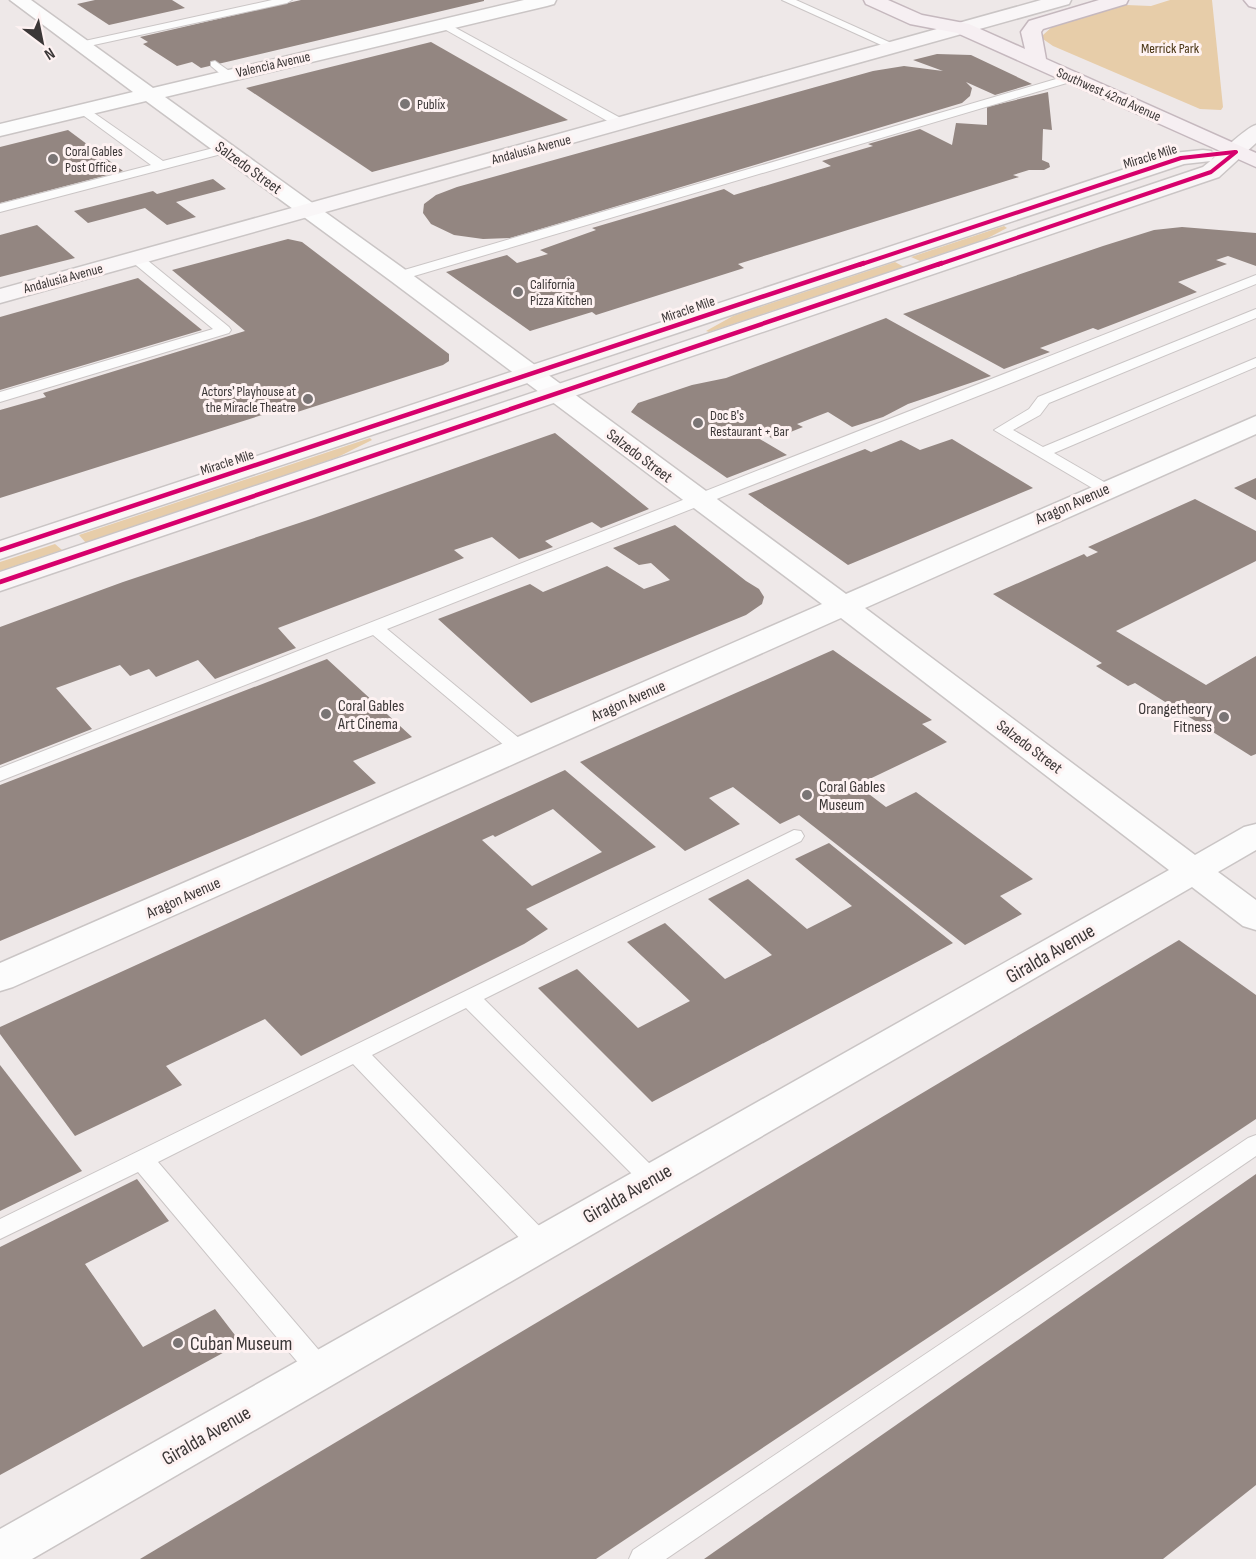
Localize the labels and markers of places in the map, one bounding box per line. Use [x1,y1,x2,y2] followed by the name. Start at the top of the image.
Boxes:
[417,96,446,113] place label: Publix
[398,97,412,111] marker: Publix
[65,143,123,176] place label: Coral Gables Post Office
[46,152,60,166] marker: Coral Gables Post Office
[530,276,593,309] place label: California Pizza Kitchen
[511,285,525,299] marker: California Pizza Kitchen
[201,383,296,416] place label: Actors' Playhouse at the Miracle Theatre
[301,392,315,406] marker: Actors' Playhouse at the Miracle Theatre
[710,407,789,440] place label: Doc B's Restaurant + Bar
[691,416,705,430] marker: Doc B's Restaurant + Bar
[337,697,404,734] place label: Coral Gables Art Cinema
[1138,700,1212,737] place label: Orangetheory Fitness
[319,707,333,721] marker: Coral Gables Art Cinema
[1217,710,1231,724] marker: Orangetheory Fitness
[819,778,885,815] place label: Coral Gables Museum
[800,788,814,802] marker: Coral Gables Museum
[190,1332,292,1356] place label: Cuban Museum
[171,1336,185,1350] marker: Cuban Museum

